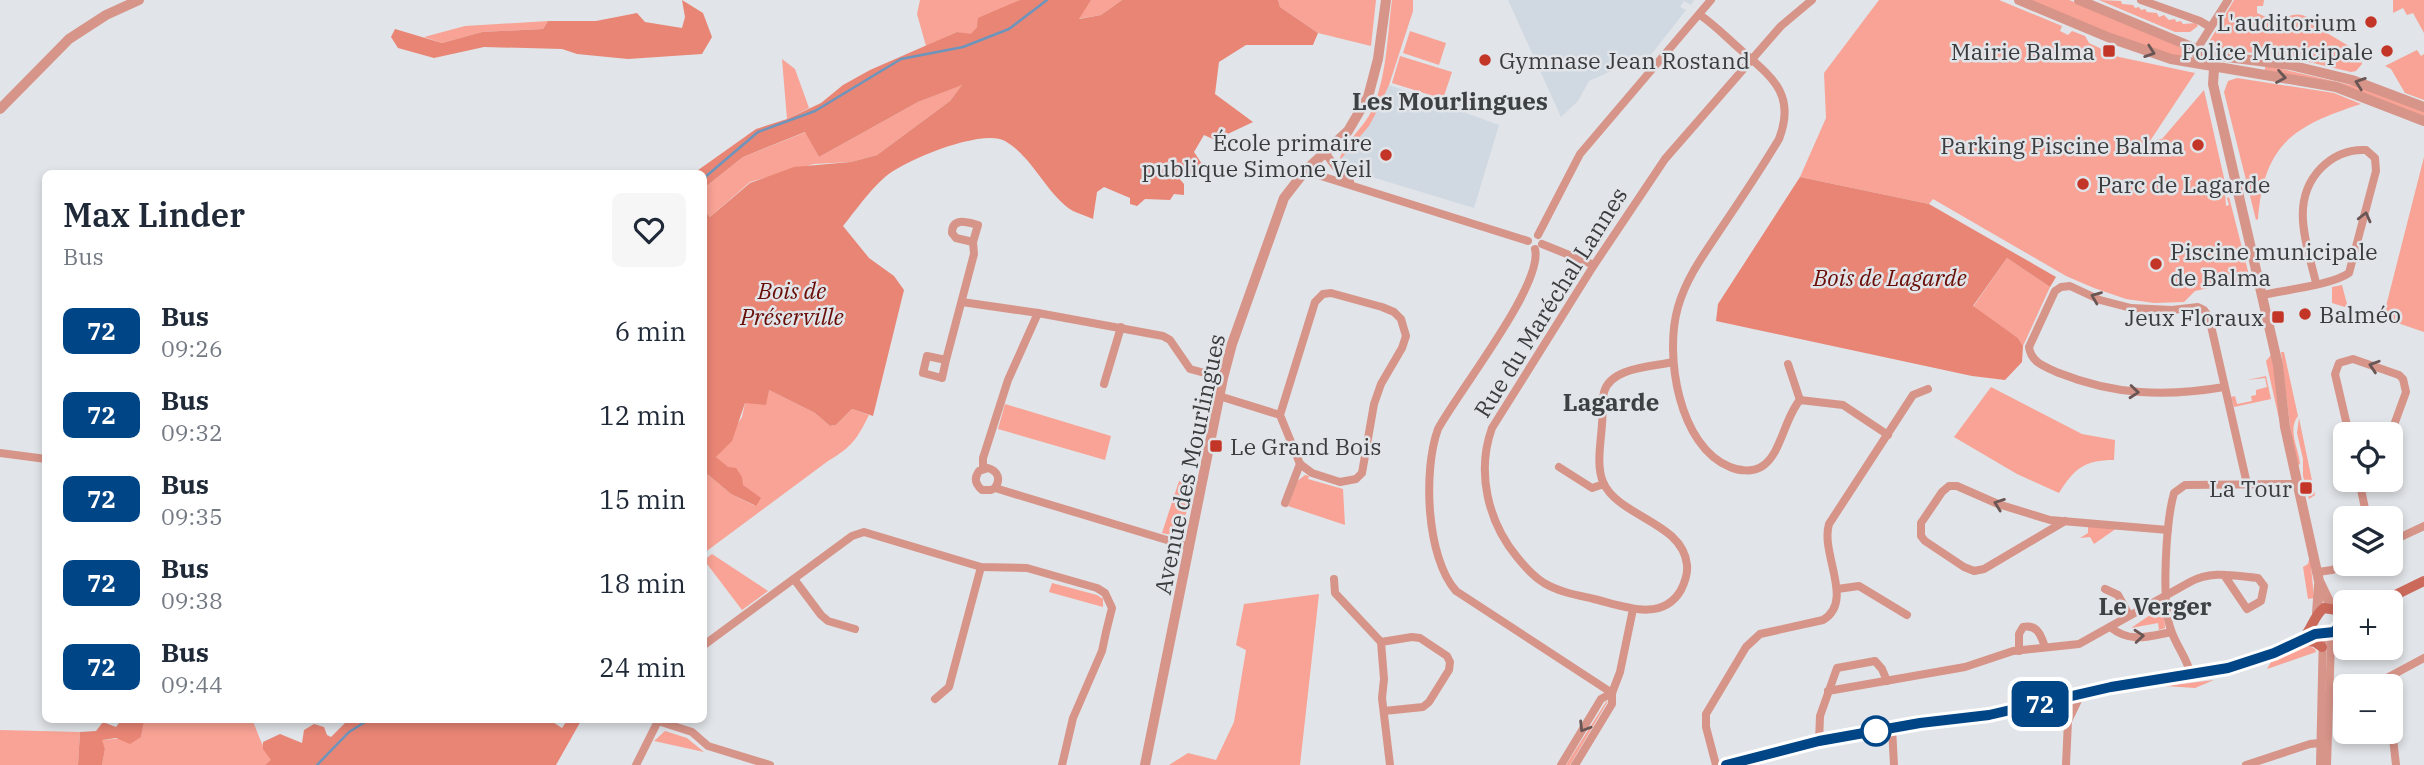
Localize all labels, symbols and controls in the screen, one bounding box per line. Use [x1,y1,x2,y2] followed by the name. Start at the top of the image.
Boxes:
[2217,7,2357,37] place label: L'auditorium
[2363,14,2379,30] marker: L'auditorium
[1951,36,2095,66] place label: Mairie Balma
[2181,36,2373,66] place label: Police Municipale
[2101,43,2117,59] marker: Mairie Balma
[2379,43,2395,59] marker: Police Municipale
[2144,44,2156,58] one-way arrow
[1499,45,1750,75] place label: Gymnase Jean Rostand
[1477,52,1493,68] marker: Gymnase Jean Rostand
[2275,69,2287,84] one-way arrow
[2355,77,2367,91] one-way arrow
[1352,85,1548,117] district label: Les Mourlingues
[1142,127,1372,183] place label: École primaire publique Simone Veil
[1940,130,2184,160] place label: Parking Piscine Balma
[2190,137,2206,153] marker: Parking Piscine Balma
[1378,147,1394,163] marker: École primaire publique Simone Veil
[2097,169,2270,199] place label: Parc de Lagarde
[2075,176,2091,192] marker: Parc de Lagarde
[1467,181,1633,423] street label: Rue du Maréchal Lannes
[63,193,245,236] text: Max Linder
[612,193,686,267] button: heart
[2357,211,2371,223] one-way arrow
[2170,236,2378,292] place label: Piscine municipale de Balma
[63,241,104,271] text: Bus
[2148,256,2164,272] marker: Piscine municipale de Balma
[1812,262,1967,292] park label: Bois de Lagarde
[739,275,844,331] park label: Bois de Préserville
[2091,291,2103,305] one-way arrow
[161,299,209,333] text: Bus
[2319,299,2401,329] place label: Balméo
[2125,302,2264,332] place label: Jeux Floraux
[2297,306,2313,322] marker: Balméo
[2270,309,2286,325] marker: Jeux Floraux
[615,314,686,348] text: 6 min
[87,315,116,347] text: 72
[1147,331,1231,597] street label: Avenue des Mourlingues
[161,333,223,363] text: 09:26
[2368,360,2381,374] one-way arrow
[161,383,209,417] text: Bus
[2129,385,2140,400] one-way arrow
[1563,386,1659,418] district label: Lagarde
[599,398,686,432] text: 12 min
[87,399,116,431] text: 72
[161,417,223,447] text: 09:32
[2333,422,2403,744] map controls
[2333,422,2403,492] button: locate
[1230,431,1382,461] place label: Le Grand Bois
[1208,438,1224,454] marker: Le Grand Bois
[161,467,209,501] text: Bus
[2209,473,2292,503] place label: La Tour
[2298,480,2314,496] marker: La Tour
[599,482,686,516] text: 15 min
[87,483,116,515] text: 72
[1994,498,2006,512] one-way arrow
[161,501,223,531] text: 09:35
[2333,506,2403,576] button: layers
[161,551,209,585] text: Bus
[599,566,686,600] text: 18 min
[87,567,116,599] text: 72
[161,585,223,615] text: 09:38
[2098,590,2212,622] district label: Le Verger
[2333,590,2403,660] button: +
[2134,629,2145,644] one-way arrow
[161,635,209,669] text: Bus
[599,650,686,684] text: 24 min
[87,651,116,683] text: 72
[161,669,223,699] text: 09:44
[2333,674,2403,744] button: −
[2008,681,2072,727] line badge: 72
[2026,688,2054,720] text: 72
[1861,716,1891,746] unlabelled marker
[1580,719,1593,732] one-way arrow

